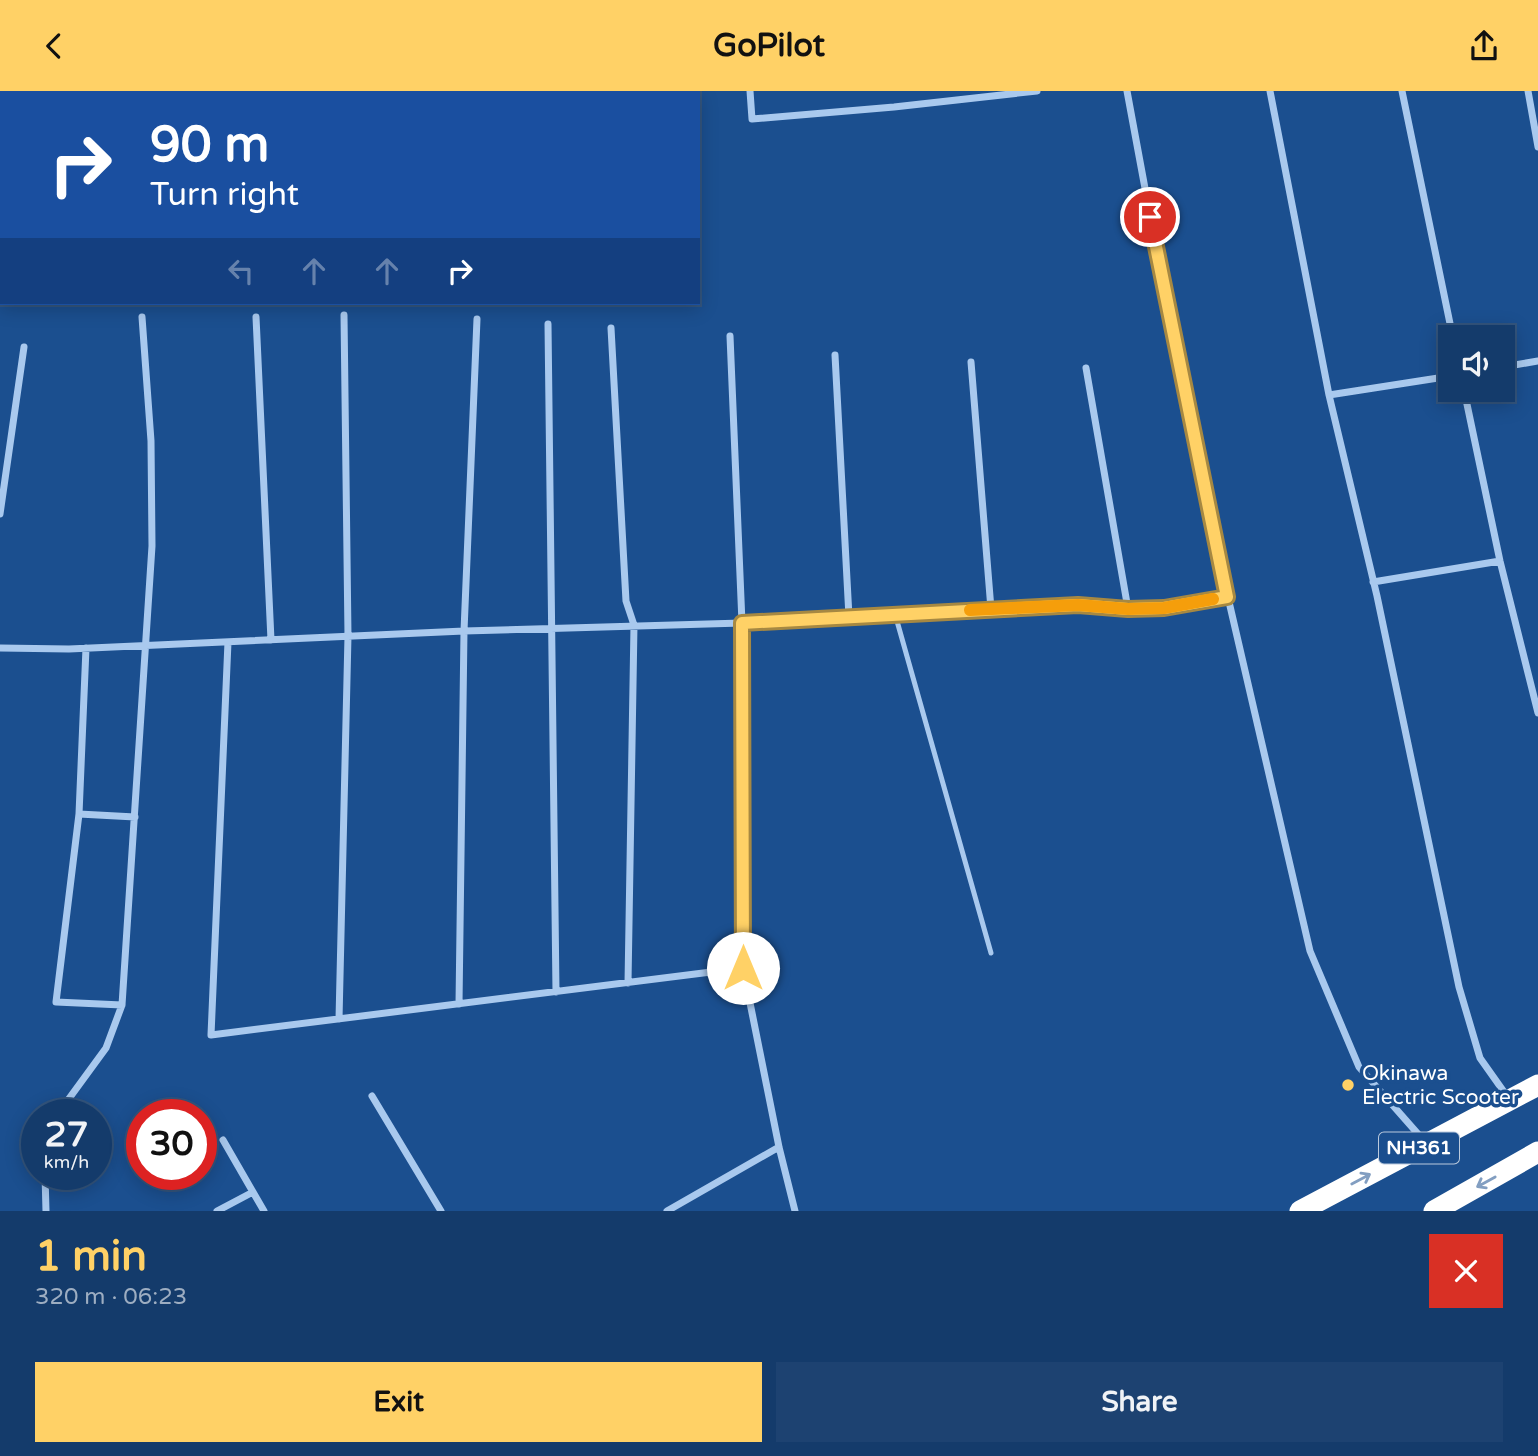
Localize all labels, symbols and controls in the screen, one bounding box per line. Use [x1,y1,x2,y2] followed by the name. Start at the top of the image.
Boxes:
[35,27,73,65] icon: back
[713,27,825,65] text: GoPilot
[1465,27,1503,65] icon: share
[150,116,269,175] text: 90 m
[35,119,126,210] icon: right
[150,176,299,214] text: Turn right
[1120,187,1180,247] pin
[1131,198,1169,236] icon: arrive
[222,252,260,290] icon: left
[295,252,333,290] icon: ahead
[368,252,406,290] icon: ahead
[441,252,479,290] icon: right
[1438,325,1515,402] map controls
[1438,325,1515,402] button: sound
[706,931,780,1005] position arrow
[1362,1061,1519,1110] place label: Okinawa Electric Scooter
[1340,1077,1356,1093] marker: Okinawa Electric Scooter
[126,1099,217,1190] speed limit sign: 30
[45,1114,88,1156] text: 27
[1379,1133,1459,1163] road number: NH361
[44,1151,89,1173] text: km/h
[1350,1172,1370,1186] one-way arrow
[1476,1176,1497,1189] one-way arrow
[35,1231,147,1282] text: 1 min
[1429,1234,1503,1308] button: close
[35,1283,187,1311] text: 320 m · 06:23
[35,1362,762,1442] button: Exit
[776,1362,1503,1442] button: Share

